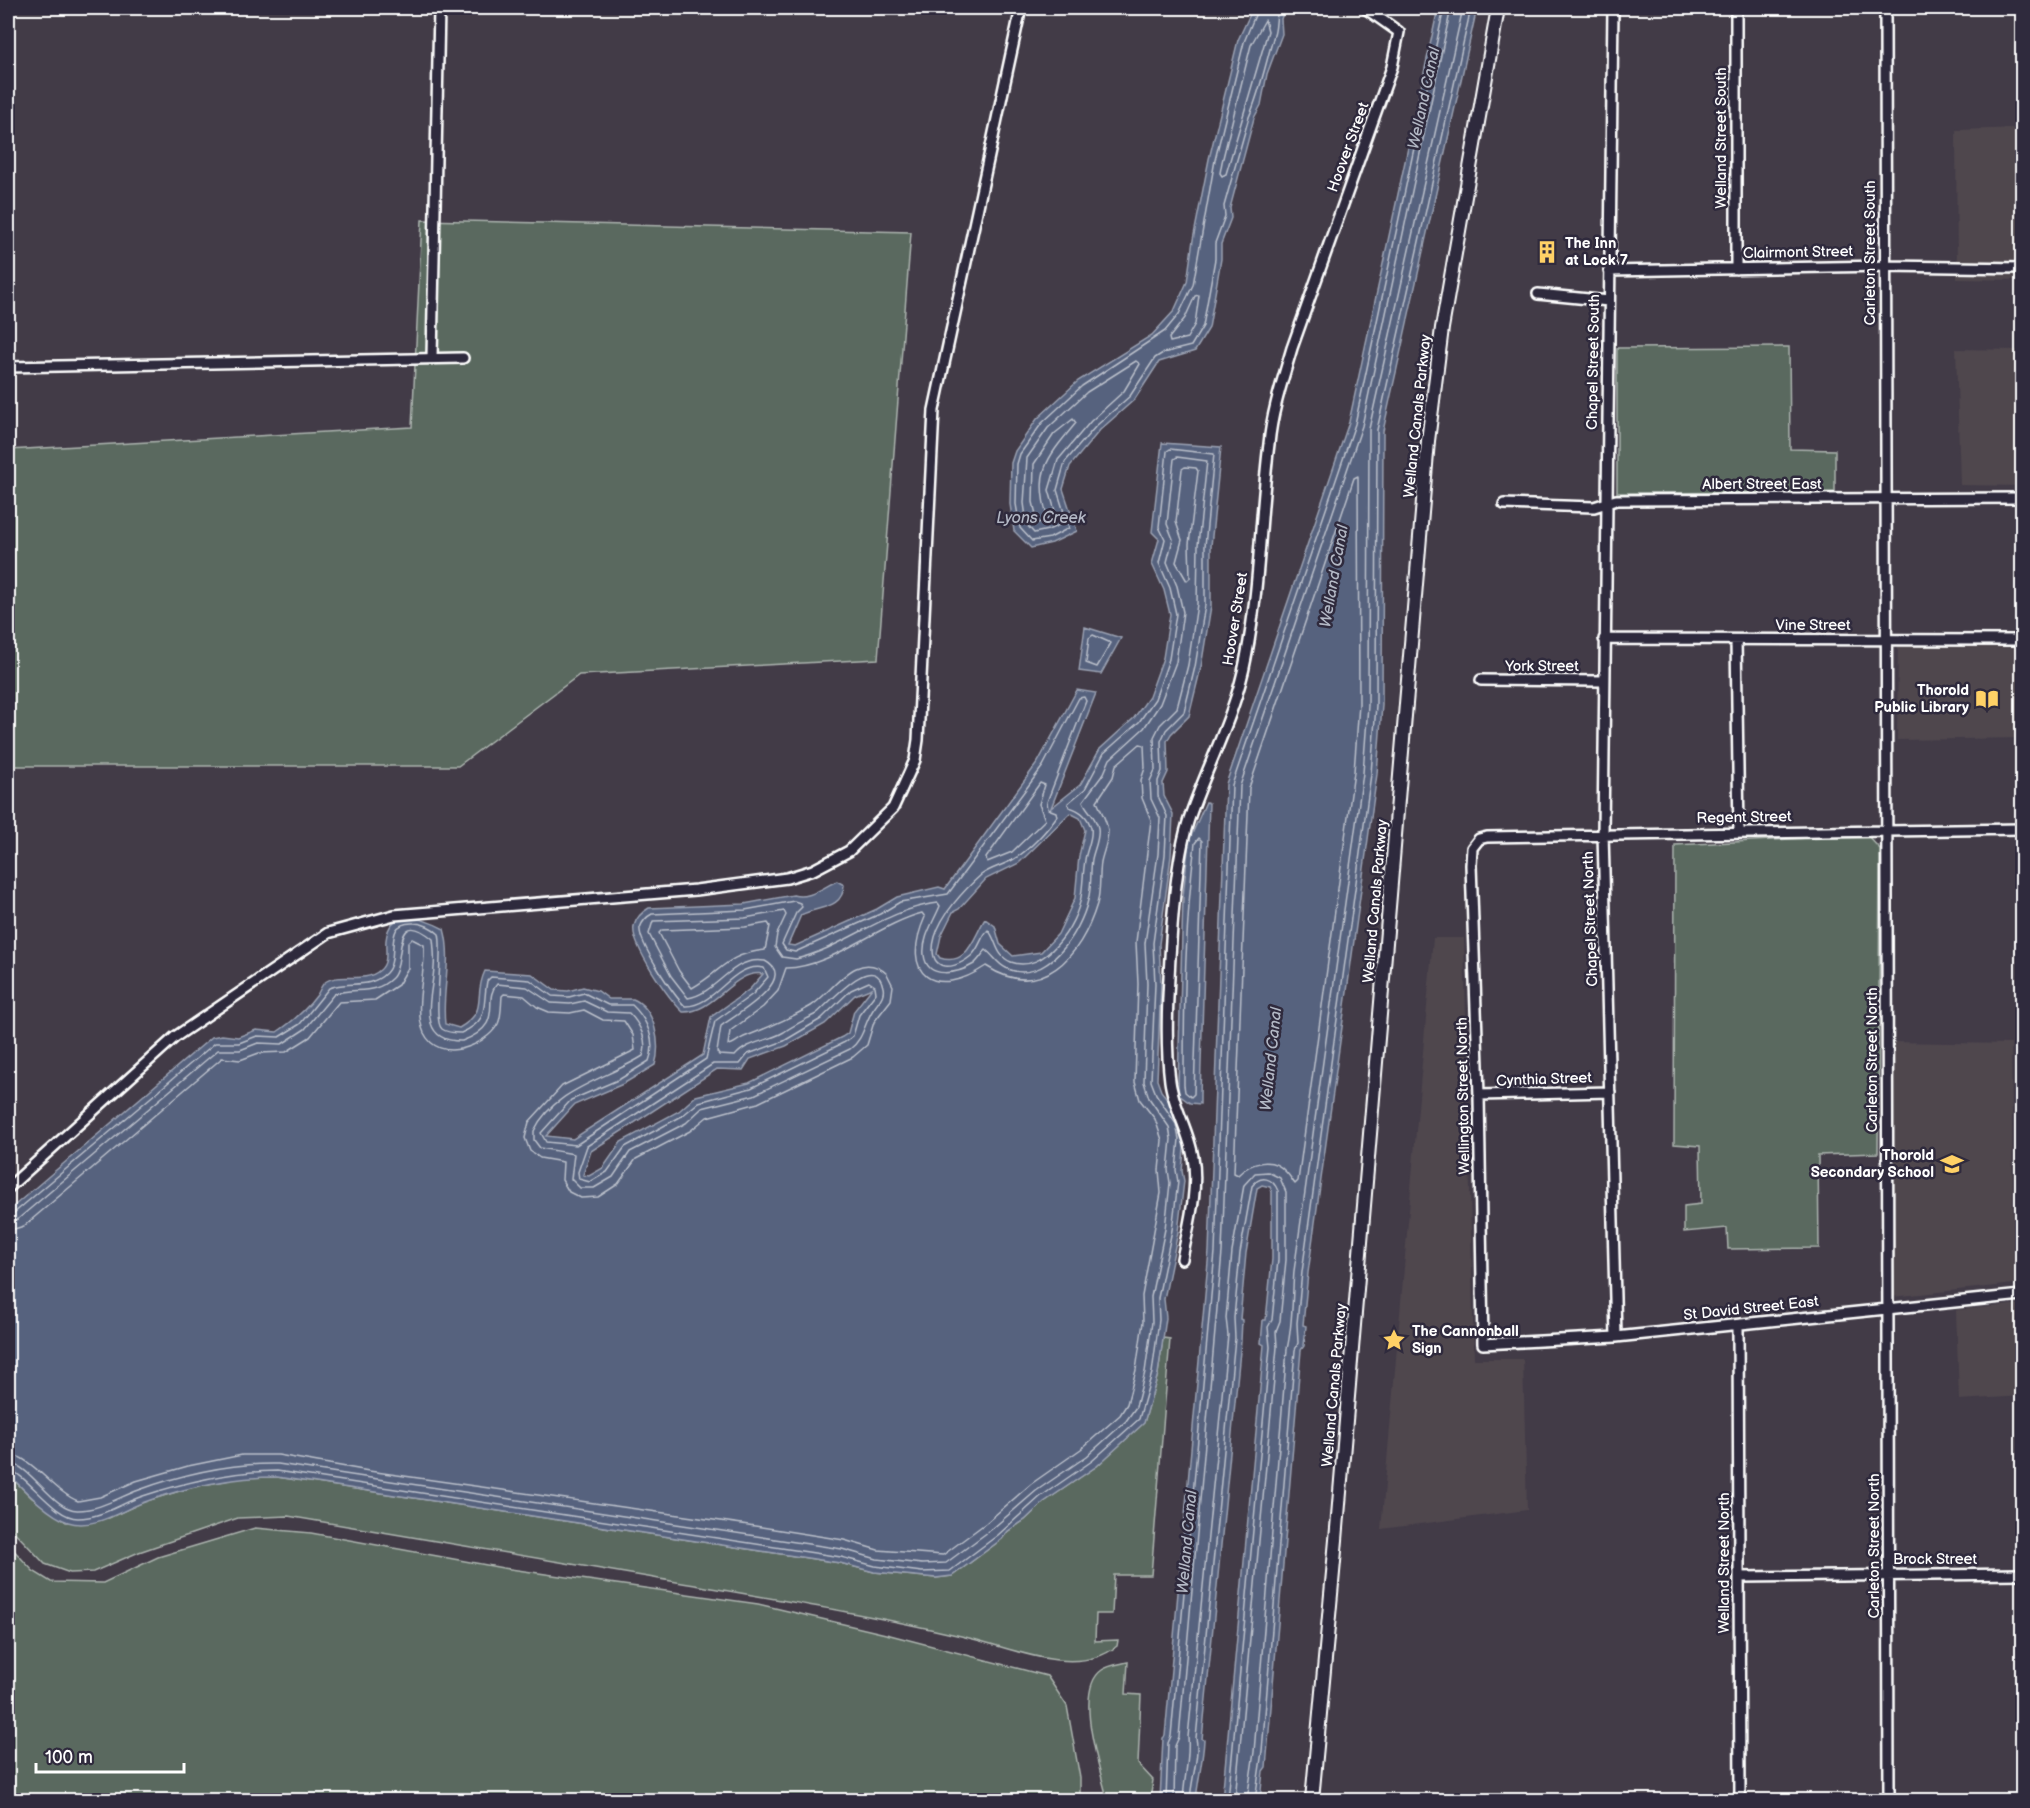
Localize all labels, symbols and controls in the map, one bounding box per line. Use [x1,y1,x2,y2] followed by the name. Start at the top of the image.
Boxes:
[1404,44,1445,151] water label: Welland Canal
[1712,67,1731,209] street label: Welland Street South
[1323,99,1374,195] street label: Hoover Street
[1861,180,1880,326] street label: Carleton Street South
[1565,234,1628,270] place label: The Inn at Lock 7
[1534,239,1560,265] building icon: The Inn at Lock 7
[1743,242,1854,263] street label: Clairmont Street
[1583,294,1604,430] street label: Chapel Street South
[1399,333,1436,499] street label: Welland Canals Parkway
[1702,475,1822,494] street label: Albert Street East
[996,509,1087,528] water label: Lyons Creek
[1316,522,1353,629] water label: Welland Canal
[1219,571,1252,667] street label: Hoover Street
[1775,616,1851,635] street label: Vine Street
[1504,657,1579,676] street label: York Street
[1874,681,1969,717] place label: Thorold Public Library
[1974,686,2000,712] library icon: Thorold Public Library
[1696,807,1792,828] street label: Regent Street
[1359,818,1392,984] street label: Welland Canals Parkway
[1579,851,1602,987] street label: Chapel Street North
[1863,987,1882,1133] street label: Carleton Street North
[1257,1005,1287,1112] water label: Welland Canal
[1453,1017,1474,1175] street label: Wellington Street North
[1496,1068,1593,1091] street label: Cynthia Street
[1811,1146,1934,1182] place label: Thorold Secondary School
[1939,1151,1965,1177] school or university icon: Thorold Secondary School
[1683,1292,1820,1325] street label: St David Street East
[1318,1302,1351,1468] street label: Welland Canals Parkway
[1412,1322,1519,1358] place label: The Cannonball Sign
[1381,1327,1407,1353] place icon: The Cannonball Sign
[1865,1473,1884,1619] street label: Carleton Street North
[1173,1488,1202,1595] water label: Welland Canal
[1715,1492,1734,1634] street label: Welland Street North
[1893,1550,1977,1569] street label: Brock Street
[36,1736,184,1774] scale bar
[45,1747,93,1768] text: 100 m

